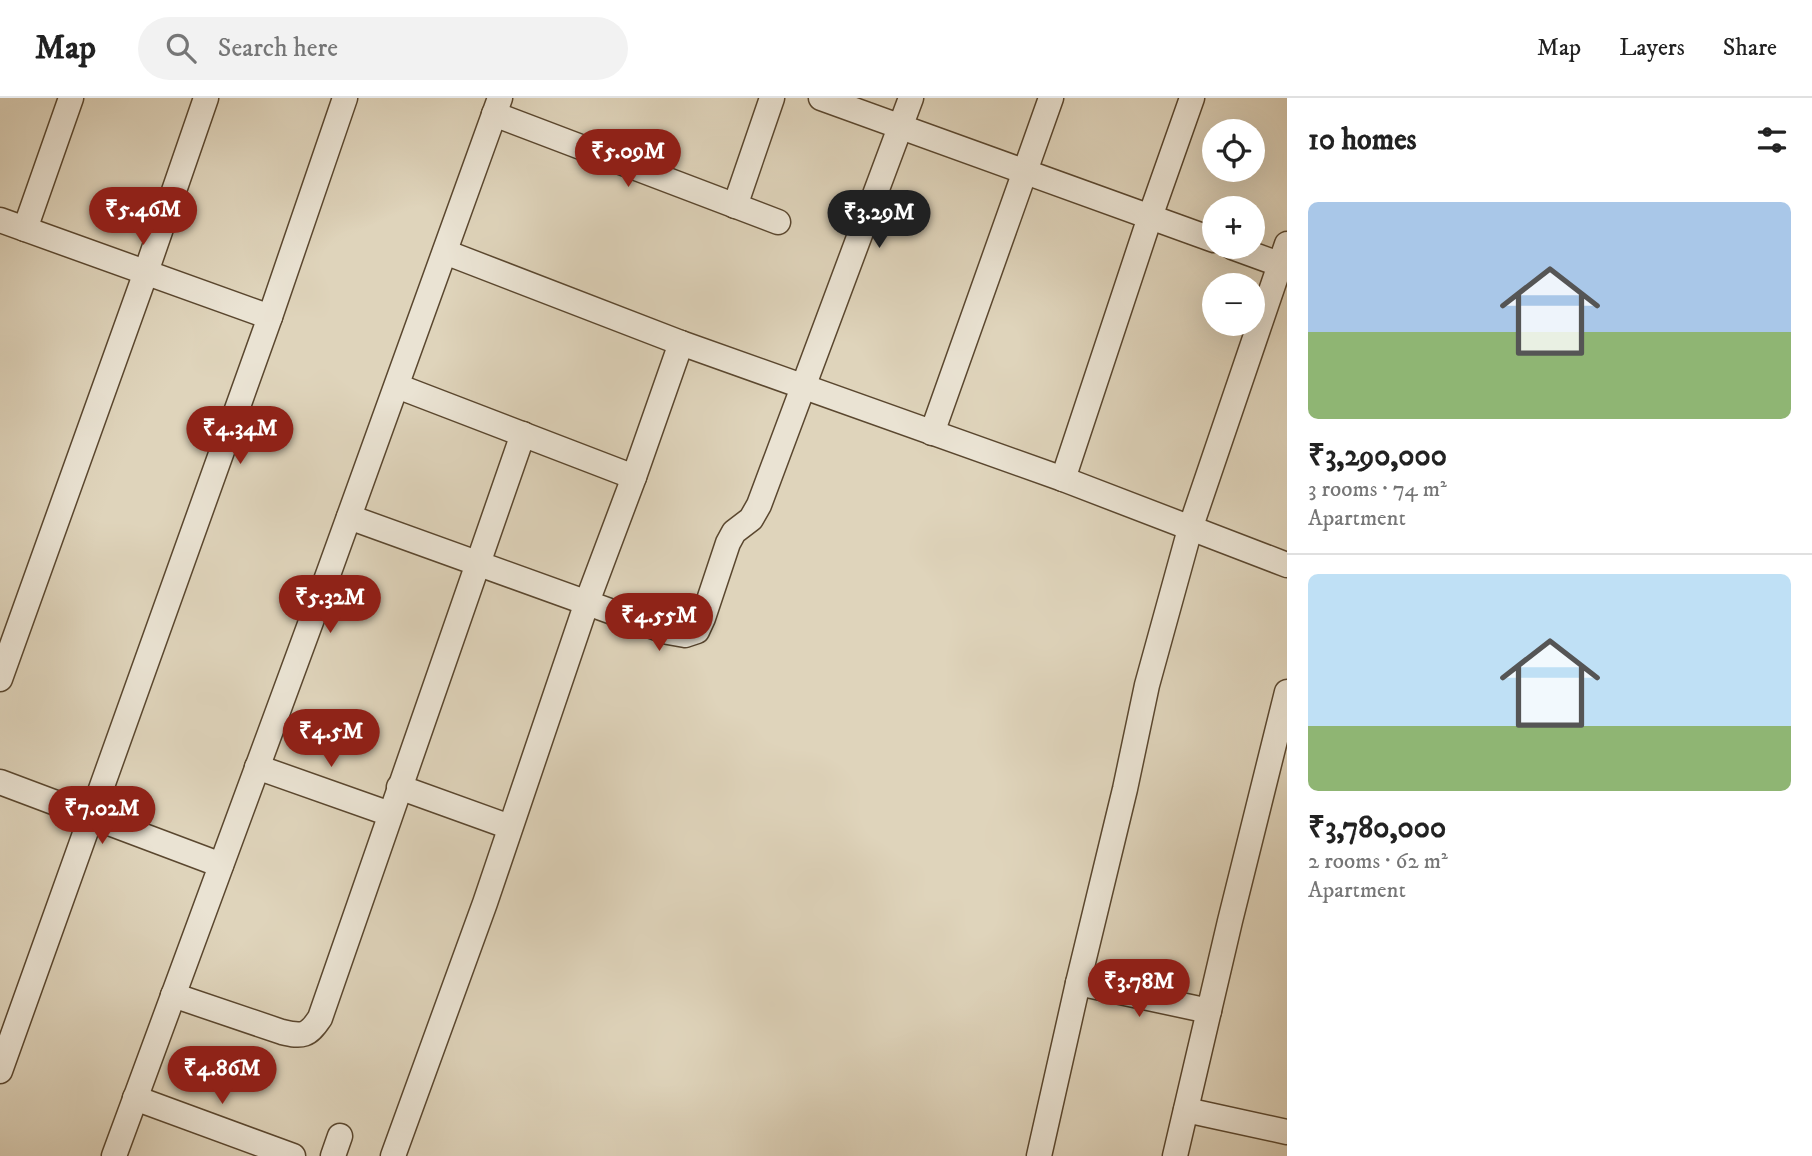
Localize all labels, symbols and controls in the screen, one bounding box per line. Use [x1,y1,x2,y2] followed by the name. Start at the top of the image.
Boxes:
[138,17,628,80] search box
[35,28,96,69] text: Map
[162,29,200,67] icon: search
[218,32,338,65] text: Search here
[1537,33,1581,63] text: Map
[1619,33,1685,63] text: Layers
[1723,33,1777,63] text: Share
[1202,119,1265,336] map controls
[1202,119,1265,182] button: locate
[1753,121,1791,159] icon: filters
[1308,122,1417,159] text: 10 homes
[571,130,685,189] pin: ₹5.09M
[591,137,665,166] text: ₹5.09M
[86,188,200,247] pin: ₹5.46M
[822,190,936,250] pin: ₹3.29M
[105,195,181,224] text: ₹5.46M
[1202,196,1265,259] button: +
[844,198,914,227] text: ₹3.29M
[1487,248,1613,374] icon: home
[1202,273,1265,336] button: −
[183,406,297,466] pin: ₹4.34M
[202,414,278,443] text: ₹4.34M
[1308,438,1447,475] text: ₹3,290,000
[1308,475,1447,504] text: 3 rooms · 74 m²
[1308,504,1406,533] text: Apartment
[273,575,387,635] pin: ₹5.32M
[295,583,365,612] text: ₹5.32M
[602,594,716,653] pin: ₹4.55M
[621,601,697,630] text: ₹4.55M
[1487,620,1613,746] icon: home
[282,710,380,769] pin: ₹4.5M
[299,717,363,746] text: ₹4.5M
[45,786,159,846] pin: ₹7.02M
[64,794,140,823] text: ₹7.02M
[1308,810,1446,847] text: ₹3,780,000
[1308,847,1448,876] text: 2 rooms · 62 m²
[1308,876,1406,905] text: Apartment
[1082,960,1196,1019] pin: ₹3.78M
[1104,967,1174,996] text: ₹3.78M
[165,1046,279,1106] pin: ₹4.86M
[184,1054,260,1083] text: ₹4.86M

